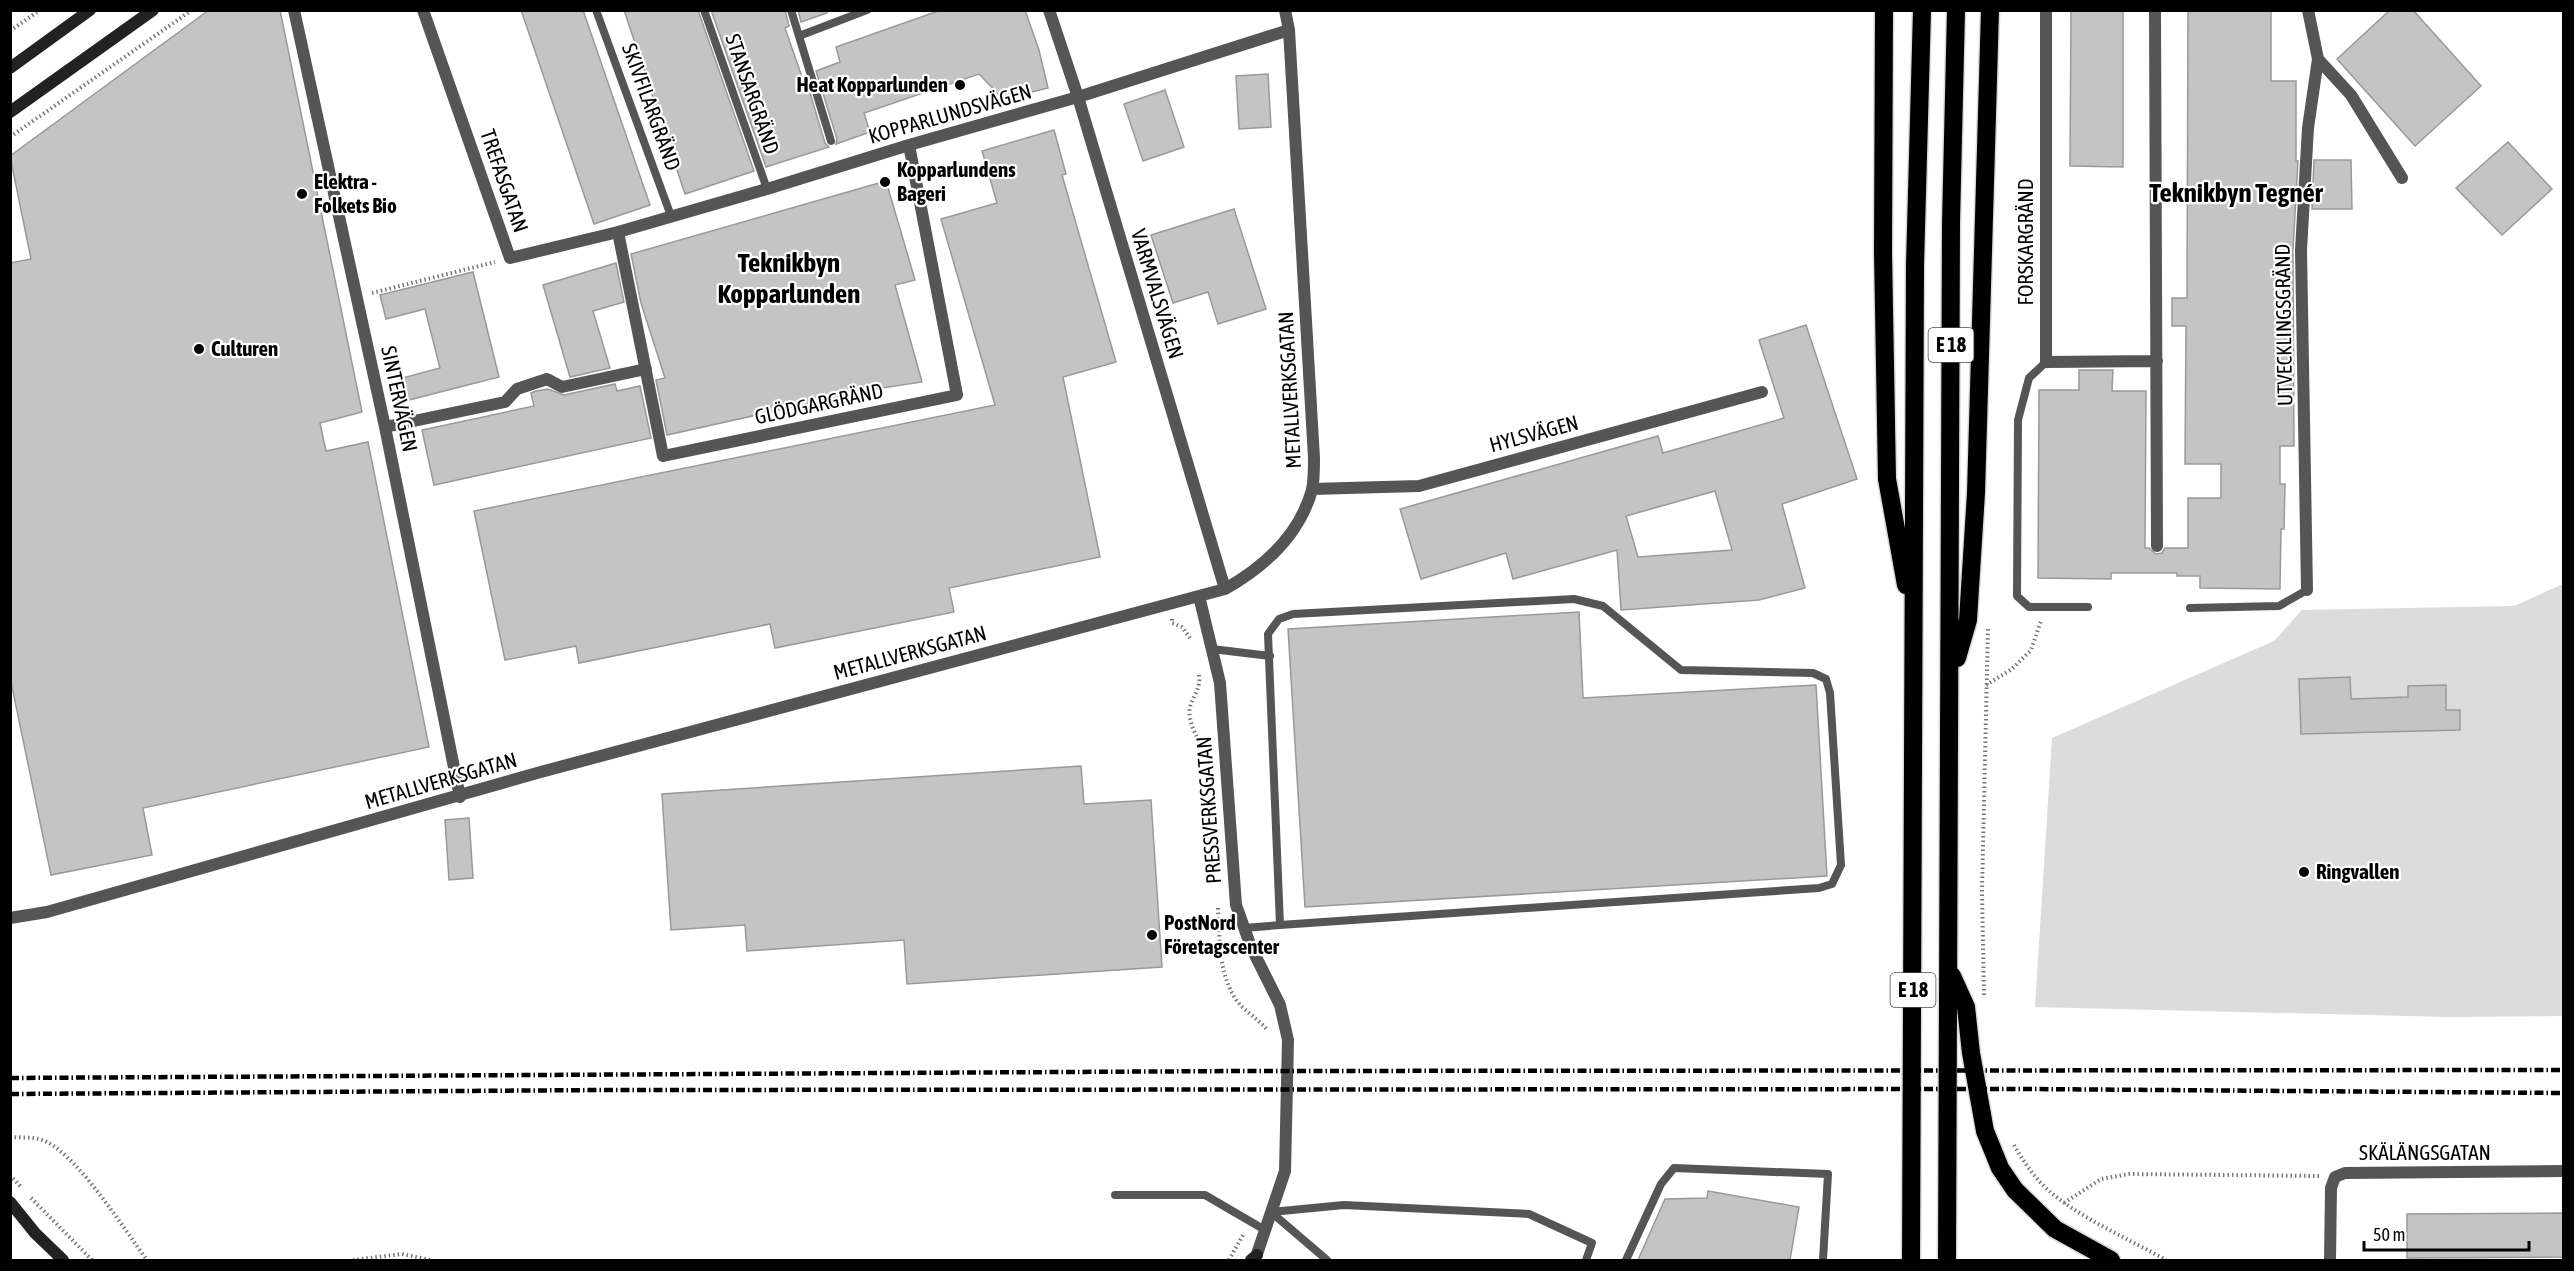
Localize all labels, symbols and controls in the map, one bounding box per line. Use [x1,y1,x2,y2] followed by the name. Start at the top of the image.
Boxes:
[721,31,785,157] street label: STANSARGRÄND
[618,40,686,173] street label: SKIVFILARGRÄND
[796,72,948,96] place label: Heat Kopparlunden
[865,78,1034,148] street label: KOPPARLUNDSVÄGEN
[953,78,967,92] marker: Heat Kopparlunden
[476,126,534,235] street label: TREFASGATAN
[897,157,1016,205] place label: Kopparlundens Bageri
[314,169,397,217] place label: Elektra - Folkets Bio
[878,175,892,189] marker: Kopparlundens Bageri
[2149,177,2324,208] district label: Teknikbyn Tegnér
[2013,179,2037,306] street label: FORSKARGRÄND
[295,187,309,201] marker: Elektra - Folkets Bio
[1127,226,1189,362] street label: VARMVALSVÄGEN
[2270,244,2296,406] street label: UTVECKLINGSGRÄND
[718,247,860,309] district label: Teknikbyn Kopparlunden
[1273,311,1305,469] street label: METALLVERKSGATAN
[1928,328,1974,362] road number: E 18
[211,336,278,360] place label: Culturen
[192,342,206,356] marker: Culturen
[377,344,423,454] street label: SINTERVÄGEN
[752,378,885,428] street label: GLÖDGARGRÄND
[1487,410,1581,456] street label: HYLSVÄGEN
[831,620,989,684] street label: METALLVERKSGATAN
[1191,735,1225,885] street label: PRESSVERKSGATAN
[362,747,520,813] street label: METALLVERKSGATAN
[2316,859,2399,883] place label: Ringvallen
[2297,865,2311,879] marker: Ringvallen
[1164,910,1280,958] place label: PostNord Företagscenter
[1145,928,1159,942] marker: PostNord Företagscenter
[1890,973,1936,1007] road number: E 18
[2359,1140,2491,1164] street label: SKÄLÄNGSGATAN
[2364,1214,2529,1252] scale bar
[2373,1224,2405,1245] text: 50 m

